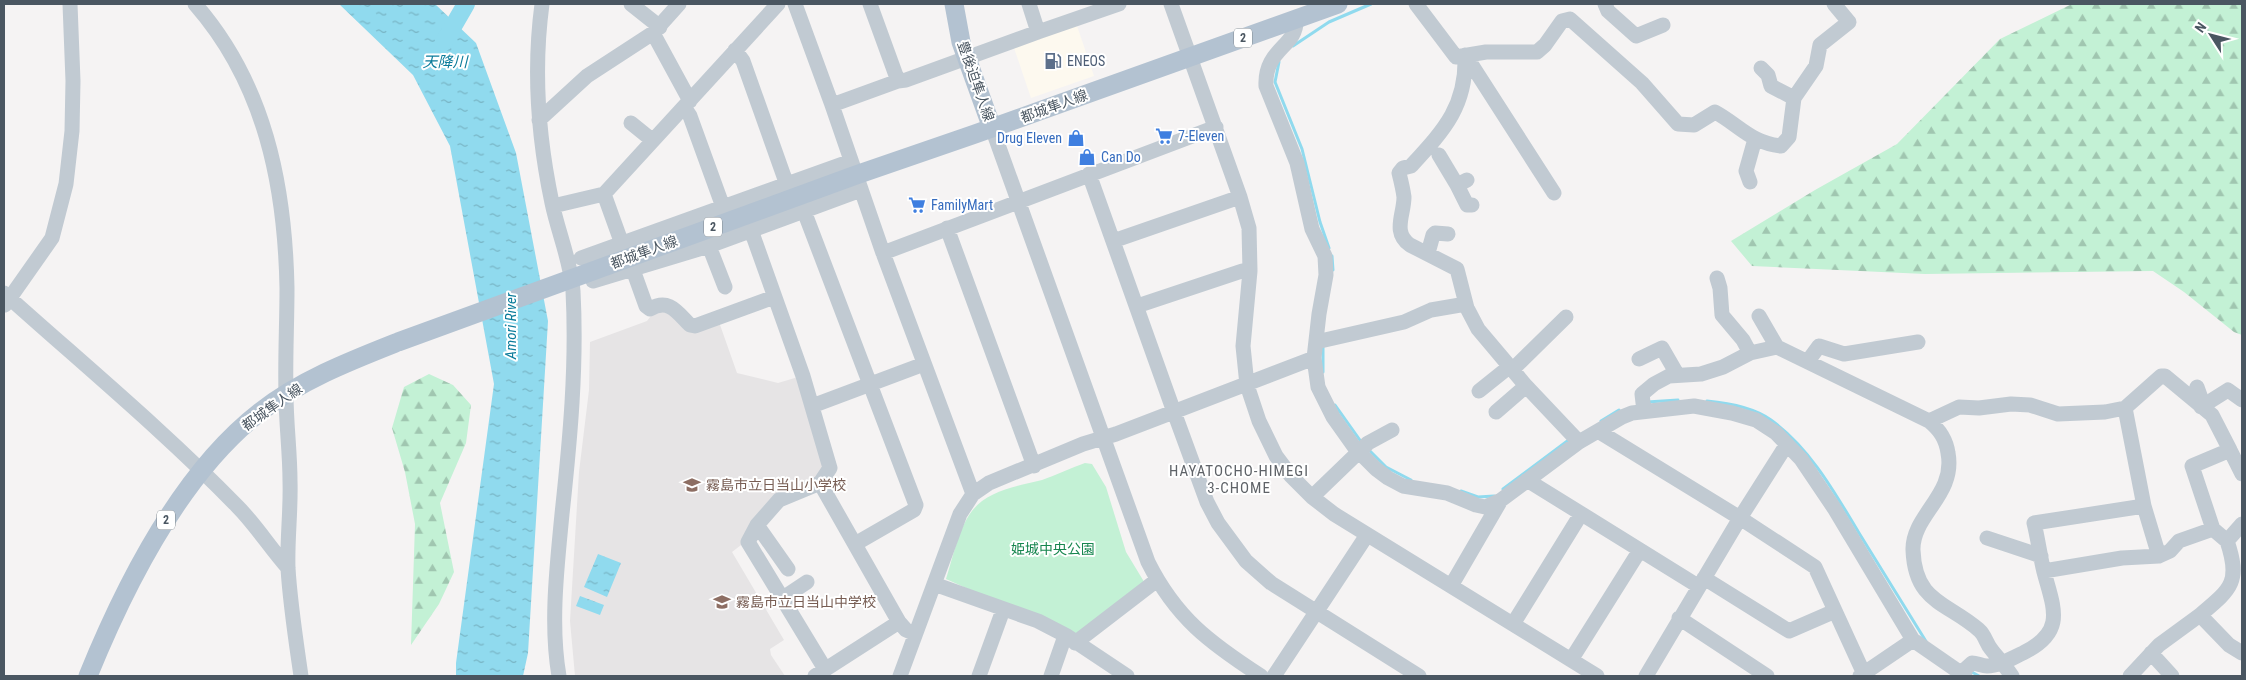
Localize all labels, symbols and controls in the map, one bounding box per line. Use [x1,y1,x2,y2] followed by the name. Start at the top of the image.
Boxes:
[2186,10,2236,60] north arrow
[2191,19,2209,36] text: N
[1234,28,1252,48] road number: 2
[955,39,997,123] street label: 豊後迫隼人線
[1043,51,1063,71] fuel station icon: ENEOS
[422,53,469,71] water label: 天降川
[1067,53,1105,69] place label: ENEOS
[1018,87,1090,125] street label: 都城隼人線
[1154,126,1174,146] supermarket icon: 7-Eleven
[1066,128,1086,148] shop icon: Drug Eleven
[1178,128,1224,144] place label: 7-Eleven
[997,130,1062,146] place label: Drug Eleven
[1077,147,1097,167] shop icon: Can Do
[1101,149,1141,165] place label: Can Do
[907,195,927,215] supermarket icon: FamilyMart
[931,197,993,213] place label: FamilyMart
[704,218,722,236] road number: 2
[608,233,680,271] street label: 都城隼人線
[502,292,520,360] water label: Amori River
[239,380,305,434] street label: 都城隼人線
[1169,462,1309,497] district label: HAYATOCHO-HIMEGI 3-CHOME
[682,475,702,495] school or university icon: 霧島市立日当山小学校
[706,477,846,493] place label: 霧島市立日当山小学校
[157,510,175,530] road number: 2
[1011,541,1095,557] park label: 姫城中央公園
[712,592,732,612] school or university icon: 霧島市立日当山中学校
[736,594,876,610] place label: 霧島市立日当山中学校

